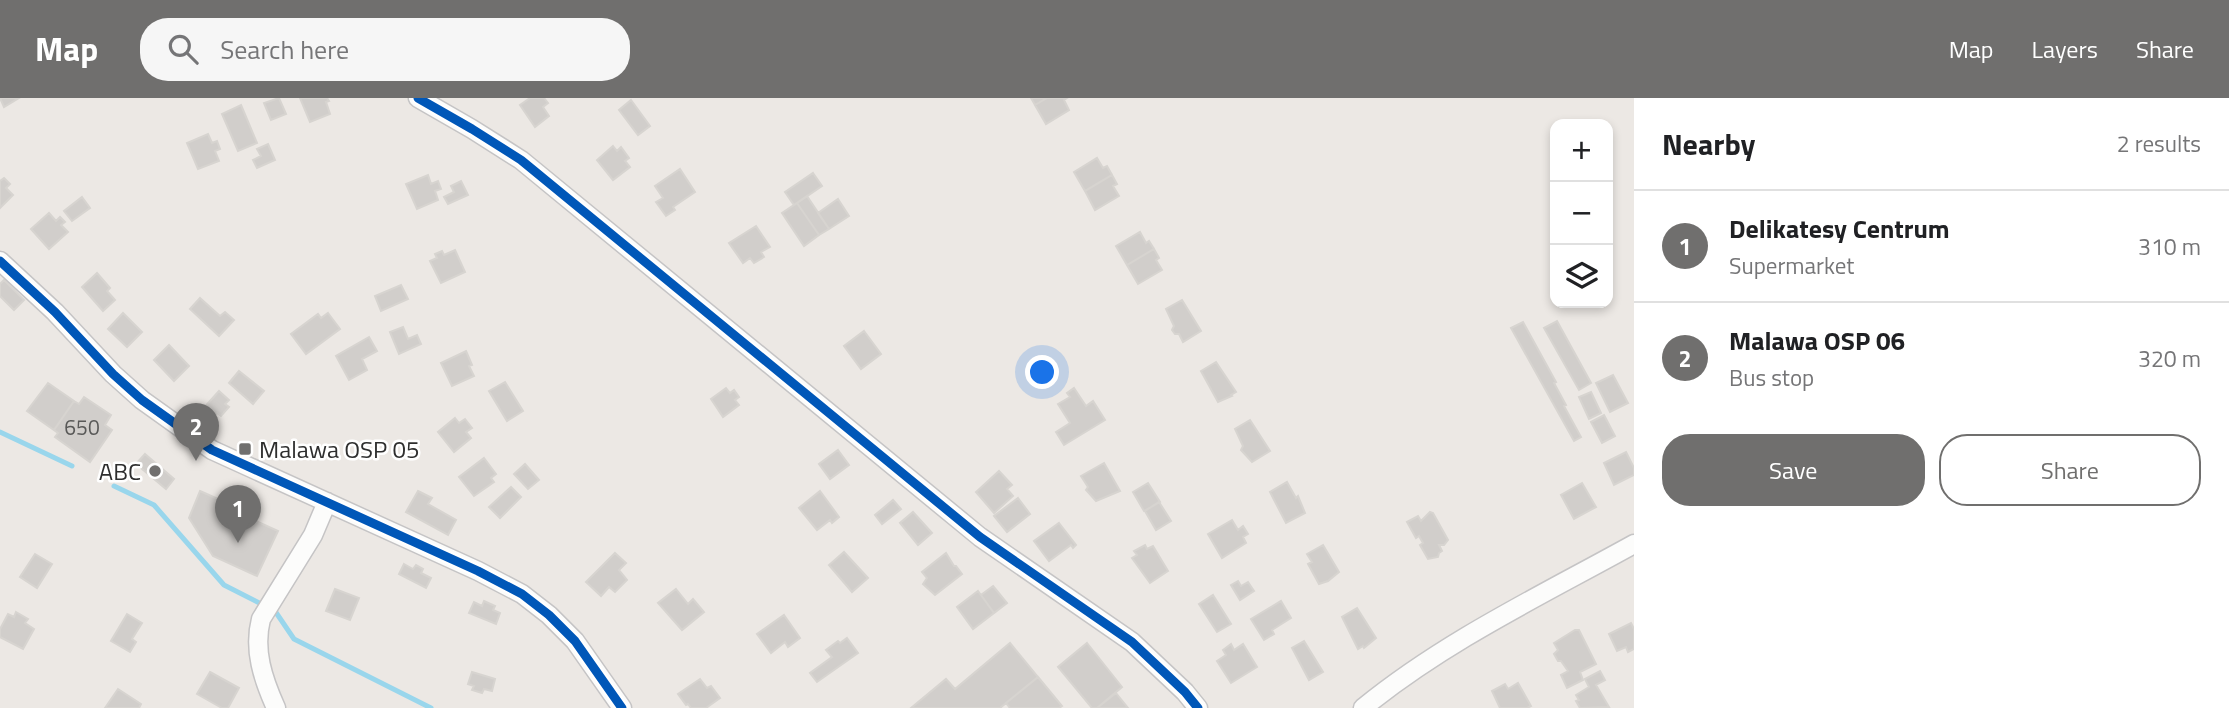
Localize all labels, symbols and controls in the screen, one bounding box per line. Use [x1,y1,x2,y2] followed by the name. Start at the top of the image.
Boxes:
[140,18,630,81] search box
[35,24,98,74] text: Map
[164,30,202,68] icon: search
[220,30,349,69] text: Search here
[1949,31,1994,67] text: Map
[2032,31,2098,67] text: Layers
[2136,31,2194,67] text: Share
[1550,119,1613,308] map controls
[1550,119,1613,182] button: +
[1662,121,1755,167] text: Nearby
[2117,126,2201,161] text: 2 results
[1550,182,1613,245] button: −
[1729,209,1950,248] text: Delikatesy Centrum
[1679,229,1691,264] text: 1
[2138,229,2201,264] text: 310 m
[1550,245,1613,308] button: layers
[1729,248,1854,283] text: Supermarket
[1729,321,1905,360] text: Malawa OSP 06
[1679,341,1691,376] text: 2
[2138,341,2201,376] text: 320 m
[1025,355,1059,389] your location
[1729,360,1814,395] text: Bus stop
[173,403,219,461] pin: 2
[64,411,100,443] house number: 650
[259,431,419,467] place label: Malawa OSP 05
[1662,434,1925,506] button: Save
[1939,434,2201,506] button: Share
[237,441,253,457] marker: Malawa OSP 05
[99,453,141,489] place label: ABC
[147,463,163,479] marker: ABC
[215,485,261,543] pin: 1

